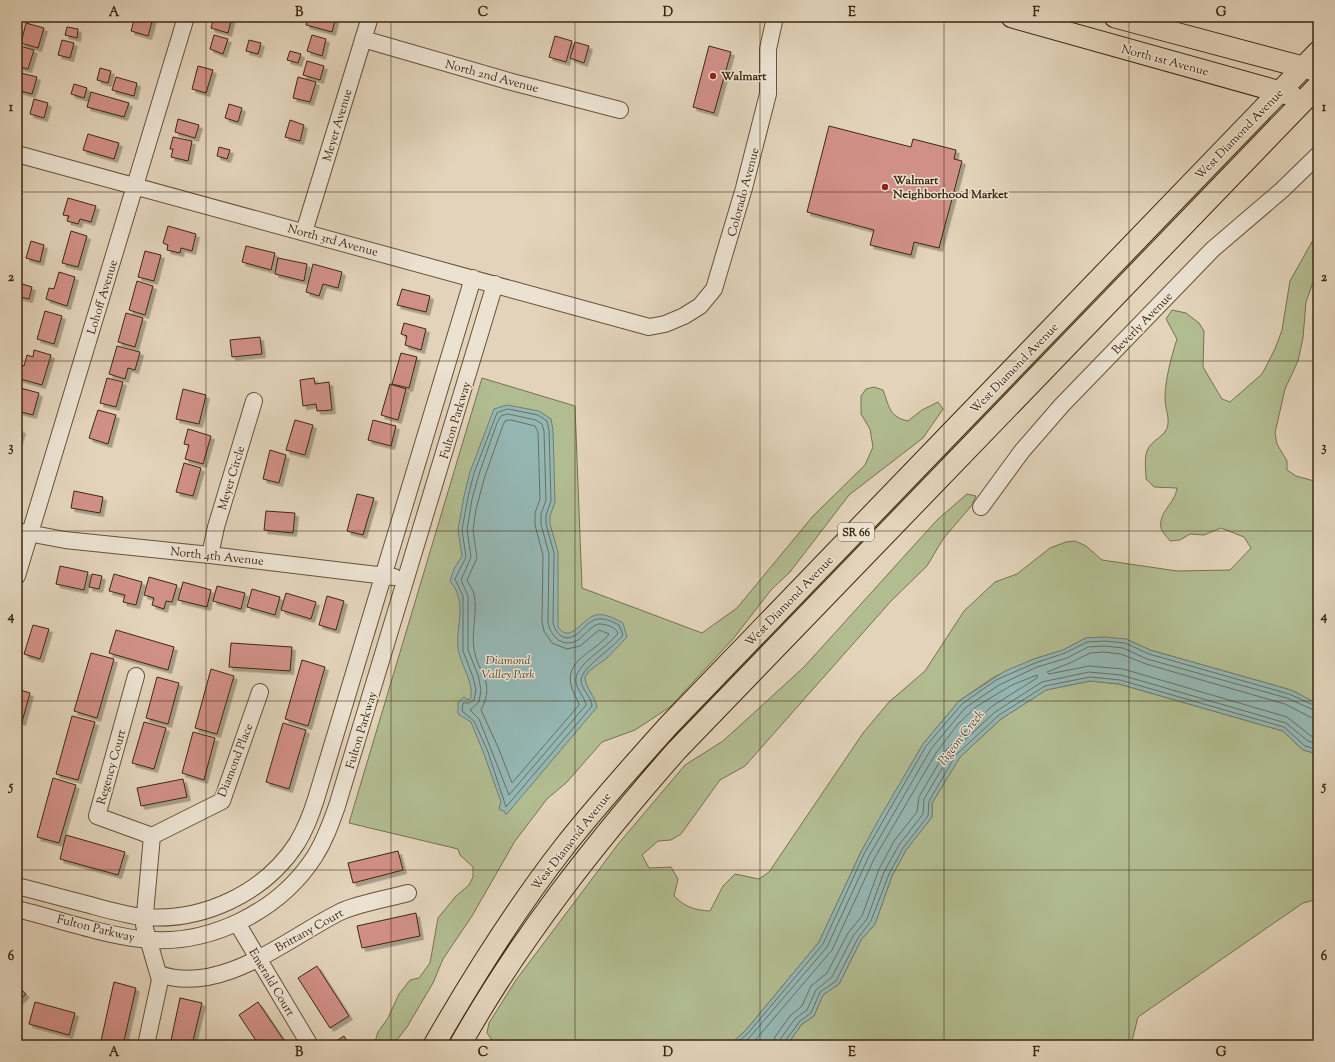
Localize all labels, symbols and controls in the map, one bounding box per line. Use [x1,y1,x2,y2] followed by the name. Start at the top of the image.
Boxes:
[109,4,120,22] text: A
[295,4,304,22] text: B
[478,4,488,22] text: C
[663,4,673,22] text: D
[848,4,856,22] text: E
[1032,4,1040,22] text: F
[1216,4,1227,22] text: G
[1119,41,1211,81] street label: North 1st Avenue
[443,56,541,98] street label: North 2nd Avenue
[720,68,767,86] place label: Walmart
[708,71,718,81] marker: Walmart
[1191,85,1288,184] street label: West Diamond Avenue
[318,87,358,164] street label: Meyer Avenue
[9,99,14,117] text: 1
[1322,99,1327,117] text: 1
[723,145,765,239] street label: Colorado Avenue
[892,172,1009,204] place label: Walmart Neighborhood Market
[880,182,890,192] marker: Walmart Neighborhood Market
[286,220,380,262] street label: North 3rd Avenue
[83,257,123,337] street label: Lohoff Avenue
[8,269,15,287] text: 2
[1321,269,1328,287] text: 2
[1108,288,1178,359] street label: Beverly Avenue
[966,319,1063,418] street label: West Diamond Avenue
[436,379,476,461] street label: Fulton Parkway
[8,439,14,457] text: 3
[1321,439,1327,457] text: 3
[214,444,250,513] street label: Meyer Circle
[838,523,874,541] road number: SR 66
[169,543,265,571] street label: North 4th Avenue
[741,552,838,651] street label: West Diamond Avenue
[7,608,15,626] text: 4
[1320,608,1328,626] text: 4
[481,652,535,684] park label: Diamond Valley Park
[342,689,382,771] street label: Fulton Parkway
[934,707,989,770] water label: Pigeon Creek
[214,721,258,800] street label: Diamond Place
[93,728,131,807] street label: Regency Court
[8,778,14,796] text: 5
[1321,778,1327,796] text: 5
[528,788,616,895] street label: West Diamond Avenue
[272,905,347,957] street label: Brittany Court
[55,911,137,947] street label: Fulton Parkway
[244,945,299,1020] street label: Emerald Court
[8,948,15,966] text: 6
[1321,948,1328,966] text: 6
[109,1044,120,1062] text: A
[295,1044,304,1062] text: B
[478,1044,488,1062] text: C
[663,1044,673,1062] text: D
[848,1044,856,1062] text: E
[1032,1044,1040,1062] text: F
[1216,1044,1227,1062] text: G

